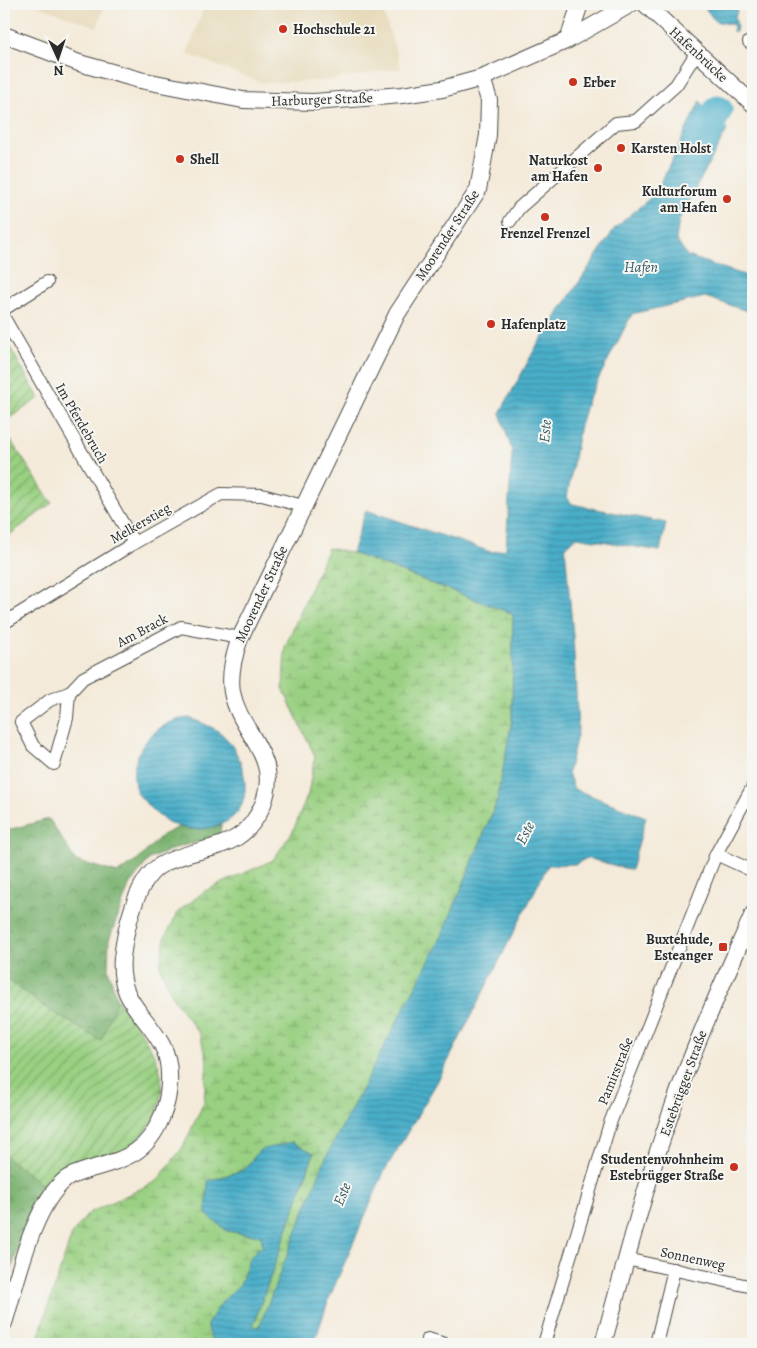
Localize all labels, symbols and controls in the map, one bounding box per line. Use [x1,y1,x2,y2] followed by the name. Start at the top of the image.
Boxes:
[293,20,375,39] place label: Hochschule 21
[665,22,732,87] street label: Hafenbrücke
[277,23,289,35] marker: Hochschule 21
[32,32,82,82] north arrow
[53,61,64,80] text: N
[583,73,616,92] place label: Erber
[567,76,579,88] marker: Erber
[271,88,373,111] street label: Harburger Straße
[631,139,712,158] place label: Karsten Holst
[615,142,627,154] marker: Karsten Holst
[190,150,219,169] place label: Shell
[529,151,588,186] place label: Naturkost am Hafen
[174,153,186,165] marker: Shell
[592,162,604,174] marker: Naturkost am Hafen
[642,182,717,217] place label: Kulturforum am Hafen
[411,186,484,284] street label: Moorender Straße
[721,193,733,205] marker: Kulturforum am Hafen
[539,211,551,223] marker: Frenzel Frenzel
[500,224,590,243] place label: Frenzel Frenzel
[624,257,658,277] water label: Hafen
[501,315,567,334] place label: Hafenplatz
[485,318,497,330] marker: Hafenplatz
[51,379,113,467] street label: Im Pferdebruch
[534,418,556,443] water label: Este
[107,498,174,548] street label: Melkerstieg
[231,543,292,646] street label: Moorender Straße
[113,609,171,652] street label: Am Brack
[511,818,539,848] water label: Este
[646,930,713,965] place label: Buxtehude, Esteanger
[717,941,729,953] marker: Buxtehude, Esteanger
[655,1027,711,1139] street label: Estebrügger Straße
[593,1034,638,1108] street label: Pamirstraße
[601,1150,725,1185] place label: Studentenwohnheim Estebrügger Straße
[728,1161,740,1173] marker: Studentenwohnheim Estebrügger Straße
[328,1179,356,1208] water label: Este
[659,1242,727,1275] street label: Sonnenweg

